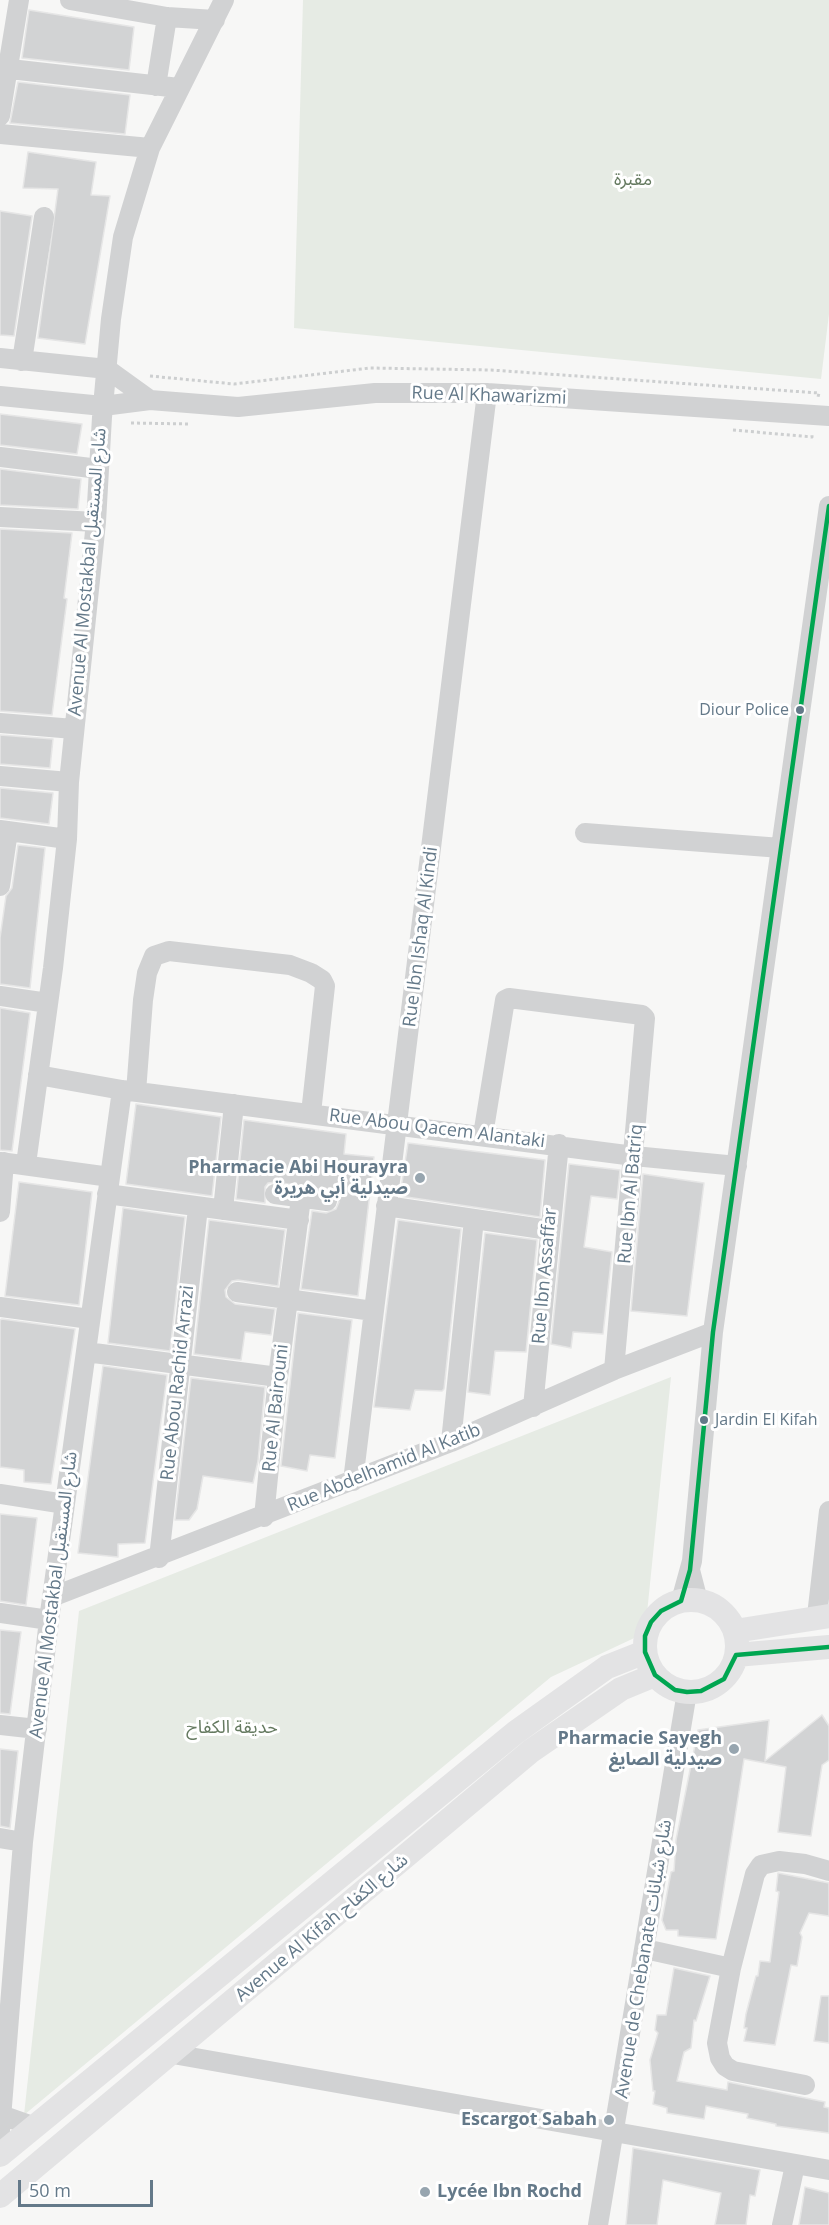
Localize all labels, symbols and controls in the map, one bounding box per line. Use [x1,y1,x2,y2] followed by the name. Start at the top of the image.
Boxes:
[614,169,652,191] park label: مقبرة
[411,383,567,409] street label: Rue Al Khawarizmi
[65,427,111,717] street label: Avenue Al Mostakbal شارع المستقبل
[699,700,789,720] place label: Diour Police
[794,704,806,716] marker: Diour Police
[399,845,443,1029] street label: Rue Ibn Ishaq Al Kindi
[328,1105,546,1153] street label: Rue Abou Qacem Alantaki
[614,1123,648,1265] street label: Rue Ibn Al Batriq
[188,1157,408,1200] place label: Pharmacie Abi Hourayra صيدلية أبي هريرة
[413,1171,427,1185] marker: Pharmacie Abi Hourayra صيدلية أبي هريرة
[528,1207,562,1345] street label: Rue Ibn Assaffar
[157,1284,199,1482] street label: Rue Abou Rachid Arrazi
[259,1343,293,1473] street label: Rue Al Bairouni
[715,1410,818,1430] place label: Jardin El Kifah
[698,1414,710,1426] marker: Jardin El Kifah
[284,1419,484,1517] street label: Rue Abdelhamid Al Katib
[26,1450,82,1740] street label: Avenue Al Mostakbal شارع المستقبل
[186,1717,278,1739] park label: حديقة الكفاح
[558,1728,722,1770] place label: Pharmacie Sayegh صيدلية الصايغ
[727,1742,741,1756] marker: Pharmacie Sayegh صيدلية الصايغ
[611,1818,677,2100] street label: Avenue de Chebanate شارع شبانات
[231,1849,413,2007] street label: Avenue Al Kifah شارع الكفاح
[461,2109,597,2131] place label: Escargot Sabah
[602,2113,616,2127] marker: Escargot Sabah
[21,2168,156,2206] scale bar
[29,2178,71,2202] text: 50 m
[437,2181,582,2203] place label: Lycée Ibn Rochd
[418,2185,432,2199] marker: Lycée Ibn Rochd

